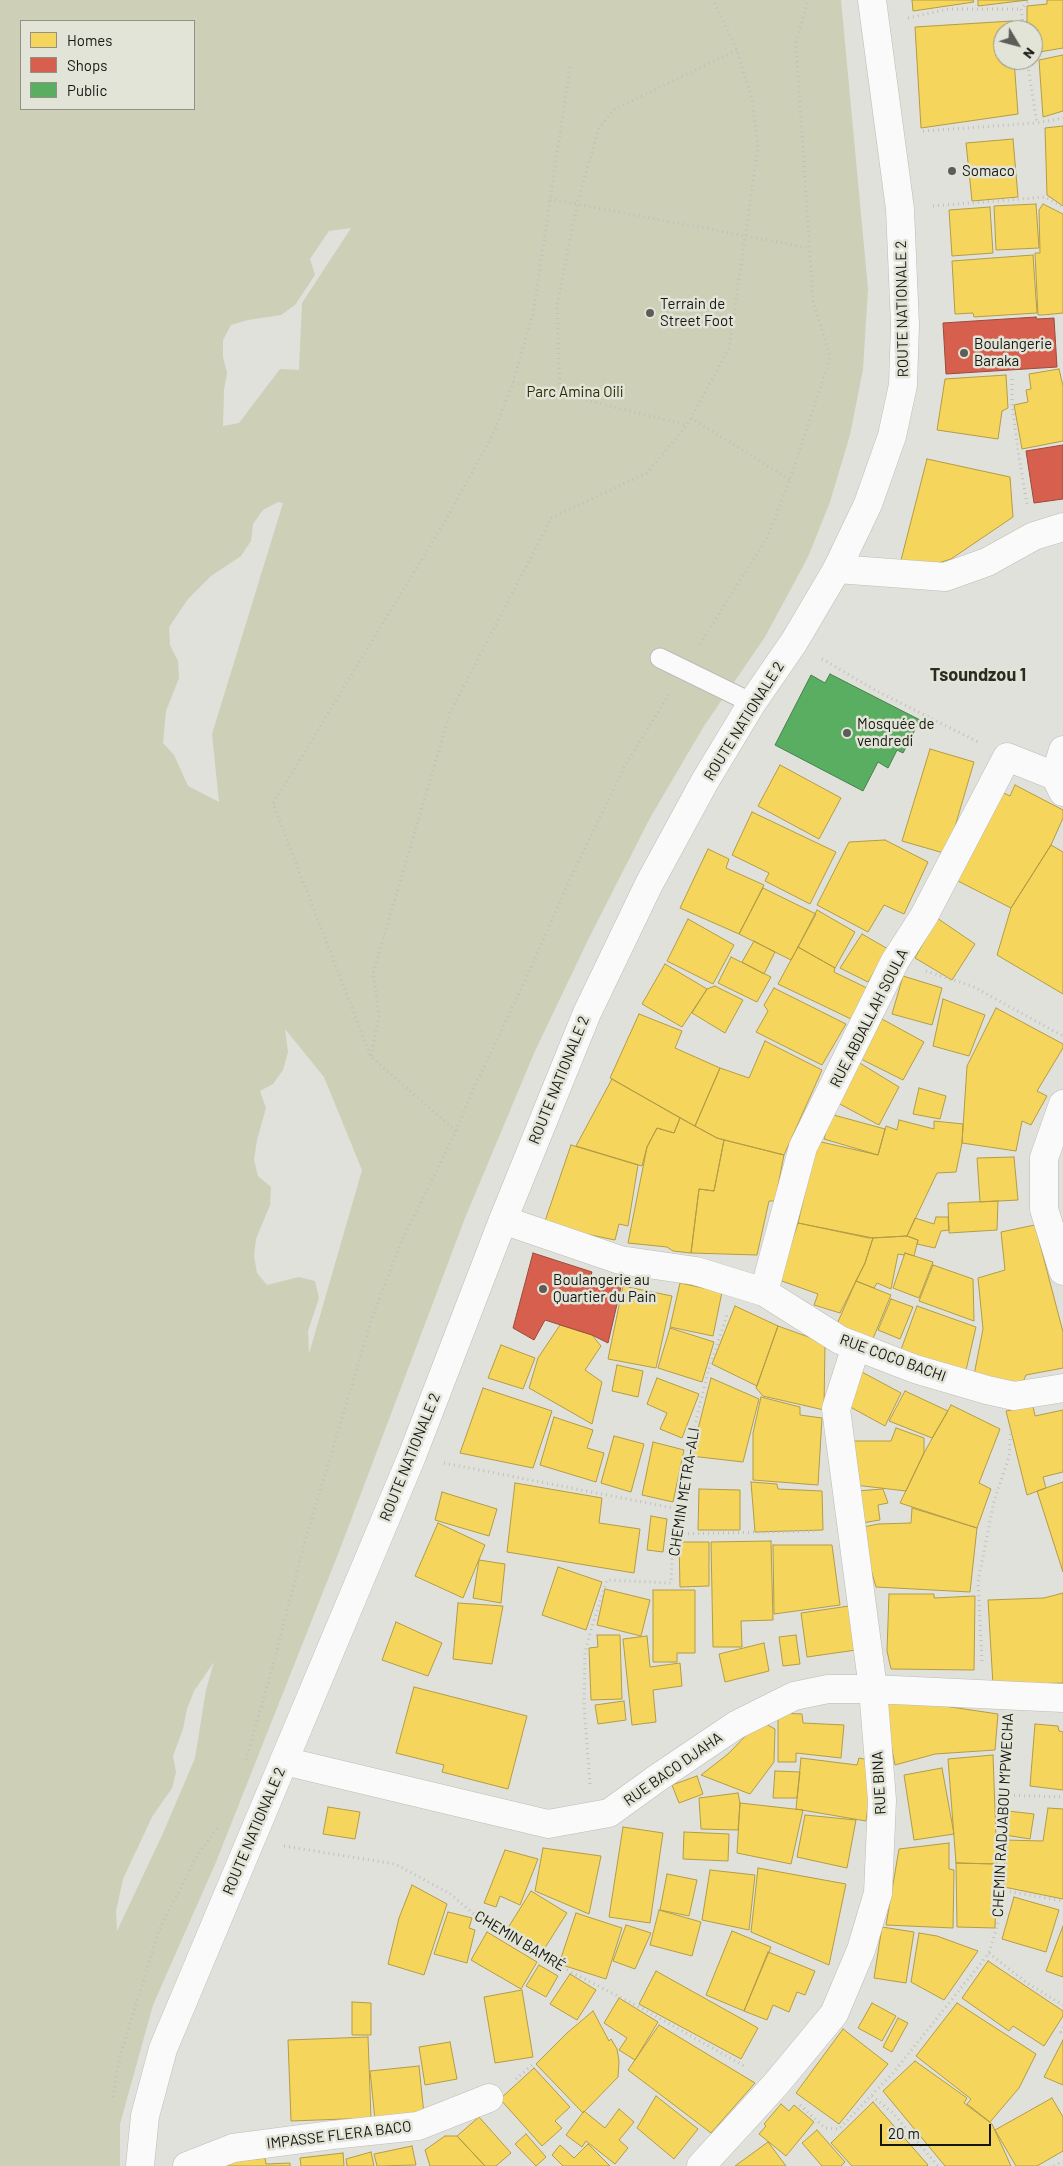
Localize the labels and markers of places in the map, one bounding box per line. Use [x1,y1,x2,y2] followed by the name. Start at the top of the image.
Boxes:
[962,162,1015,180] place label: Somaco
[946,165,958,177] marker: Somaco
[660,295,734,330] place label: Terrain de Street Foot
[644,307,656,319] marker: Terrain de Street Foot
[974,335,1052,370] place label: Boulangerie Baraka
[958,347,970,359] marker: Boulangerie Baraka
[857,715,935,750] place label: Mosquée de vendredi
[841,727,853,739] marker: Mosquée de vendredi
[553,1271,656,1306] place label: Boulangerie au Quartier du Pain
[537,1283,549,1295] marker: Boulangerie au Quartier du Pain

